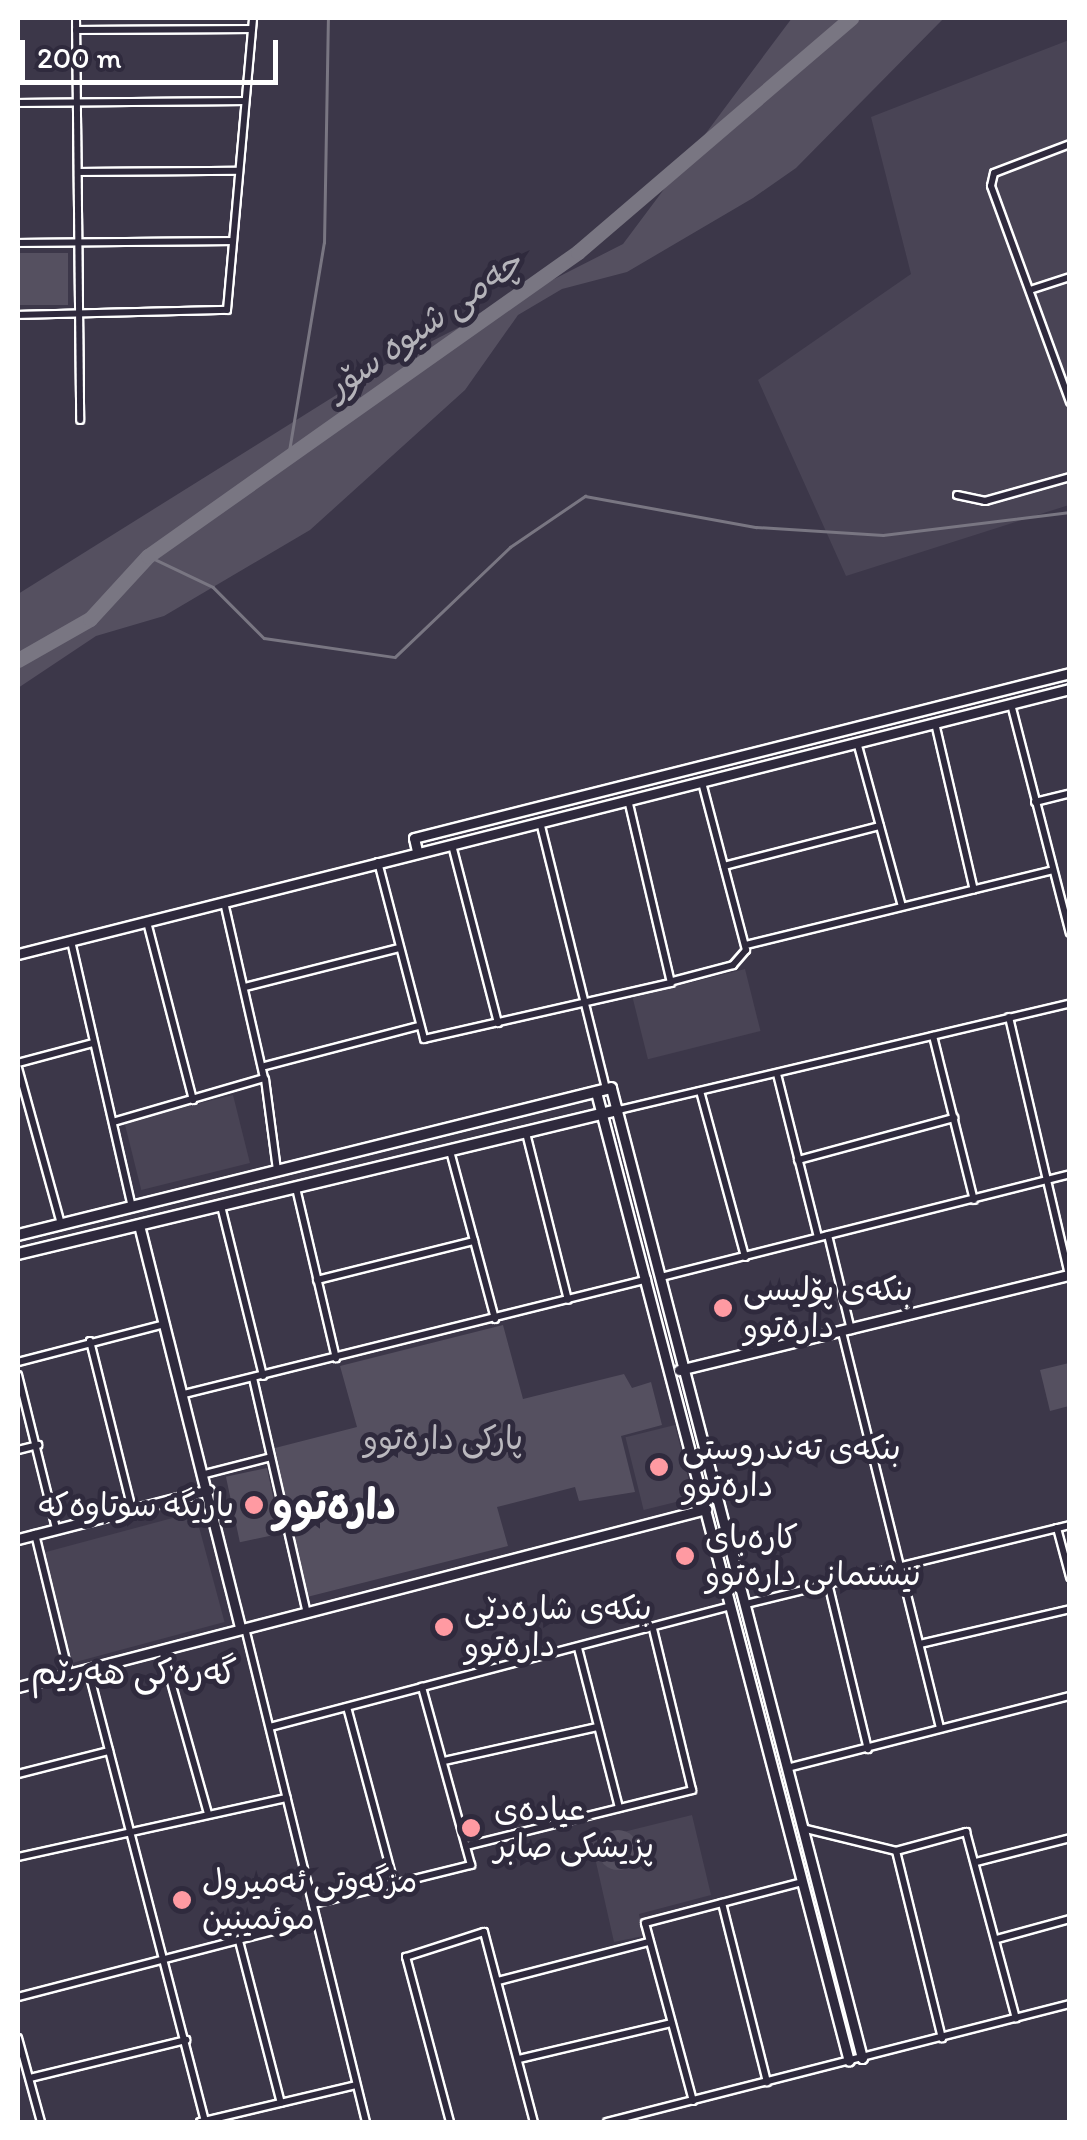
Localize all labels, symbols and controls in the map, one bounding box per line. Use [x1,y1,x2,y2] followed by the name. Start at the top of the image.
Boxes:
[25,20,282,82] scale bar
[37,39,122,76] text: 200 m
[318,241,530,407] water label: چەمی شیوە سۆر
[743,1271,913,1346] place label: بنکەی پۆلیسی دارەتوو
[712,1297,734,1319] marker: بنکەی پۆلیسی دارەتوو
[363,1419,523,1457] park label: پارکی دارەتوو
[682,1430,901,1505] place label: بنکەی تەندروستی دارەتوو
[646,1454,672,1480] marker: بنکەی تەندروستی دارەتوو
[272,1480,396,1530] district label: دارەتوو
[38,1486,234,1524] place label: یاریگە سوتاوەکە
[243,1494,265,1516] marker: یاریگە سوتاوەکە
[705,1519,921,1594] place label: کارەبای نیشتمانی دارەتوو
[674,1545,696,1567] marker: کارەبای نیشتمانی دارەتوو
[464,1590,652,1665] place label: بنکەی شارەدێی دارەتوو
[433,1616,455,1638] marker: بنکەی شارەدێی دارەتوو
[31,1651,237,1693] district label: گەرەکی هەرێم
[494,1791,654,1866] place label: عیادەی پزیشکی صابر
[458,1815,484,1841] marker: عیادەی پزیشکی صابر
[202,1863,417,1938] place label: مزگەوتی ئەمیرول موئمینین
[171,1889,193,1911] marker: مزگەوتی ئەمیرول موئمینین

